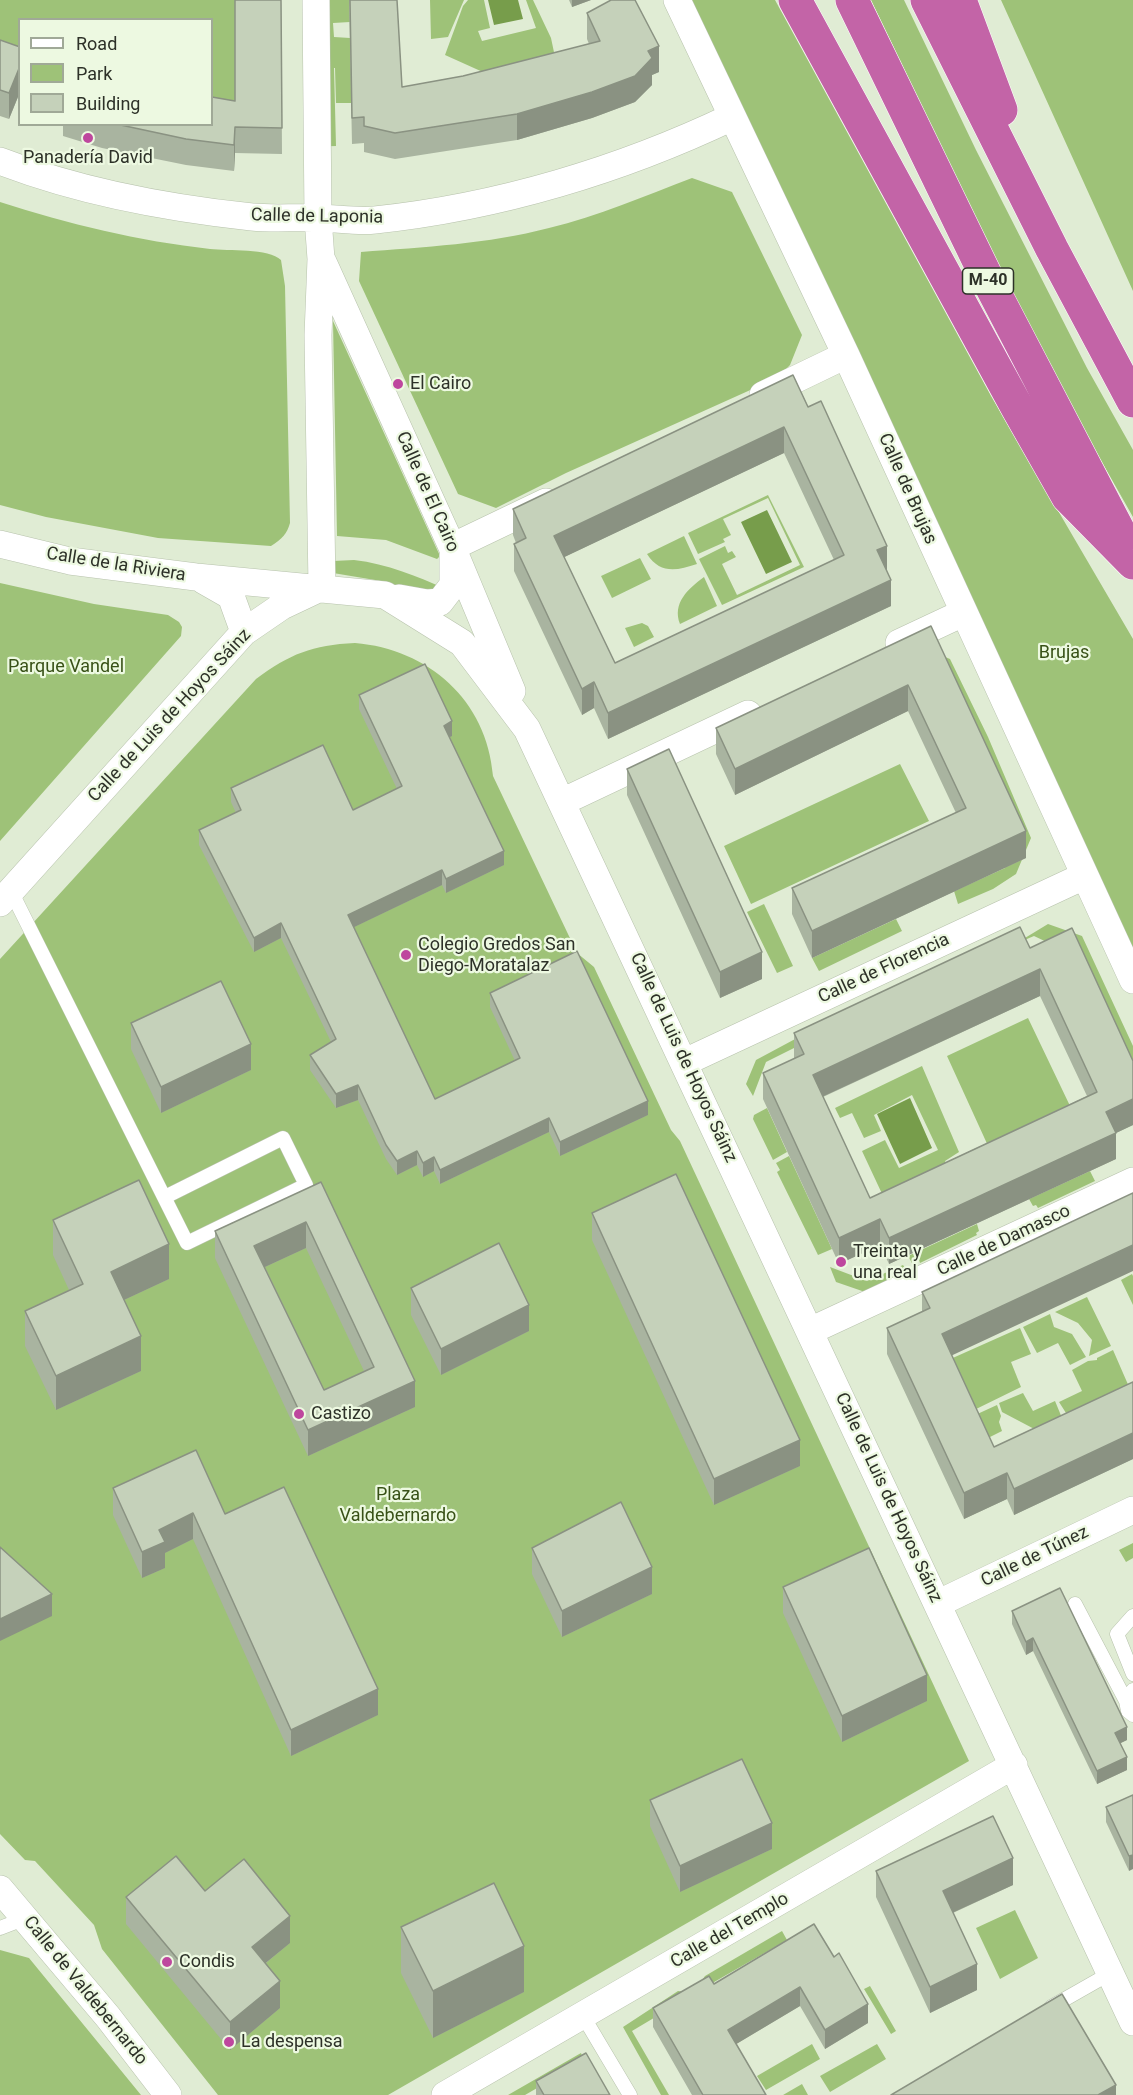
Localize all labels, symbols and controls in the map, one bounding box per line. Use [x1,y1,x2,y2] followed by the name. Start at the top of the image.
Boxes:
[18,18,213,126] legend
[76,33,117,54] text: Road
[76,63,112,84] text: Park
[76,93,140,114] text: Building
[81,131,95,145] marker: Panadería David
[23,147,153,169] place label: Panadería David
[251,205,383,229] street label: Calle de Laponia
[962,268,1014,294] road number: M-40
[410,373,471,395] place label: El Cairo
[391,377,405,391] marker: El Cairo
[391,428,463,556] street label: Calle de El Cairo
[873,430,941,548] street label: Calle de Brujas
[45,543,187,587] street label: Calle de la Riviera
[84,625,256,807] street label: Calle de Luis de Hoyos Sáinz
[1039,642,1089,664] park label: Brujas
[8,656,124,678] park label: Parque Vandel
[815,929,953,1009] street label: Calle de Florencia
[418,934,575,976] place label: Colegio Gredos San Diego-Moratalaz
[399,948,413,962] marker: Colegio Gredos San Diego-Moratalaz
[625,950,741,1166] street label: Calle de Luis de Hoyos Sáinz
[934,1201,1074,1281] street label: Calle de Damasco
[853,1241,922,1284] place label: Treinta y una real
[834,1255,848,1269] marker: Treinta y una real
[830,1390,946,1606] street label: Calle de Luis de Hoyos Sáinz
[311,1403,371,1425] place label: Castizo
[292,1407,306,1421] marker: Castizo
[340,1484,456,1526] park label: Plaza Valdebernardo
[978,1522,1092,1592] street label: Calle de Túnez
[667,1888,793,1974] street label: Calle del Templo
[18,1912,152,2070] street label: Calle de Valdebernardo
[179,1951,235,1973] place label: Condis
[160,1955,174,1969] marker: Condis
[241,2031,343,2053] place label: La despensa
[222,2035,236,2049] marker: La despensa

